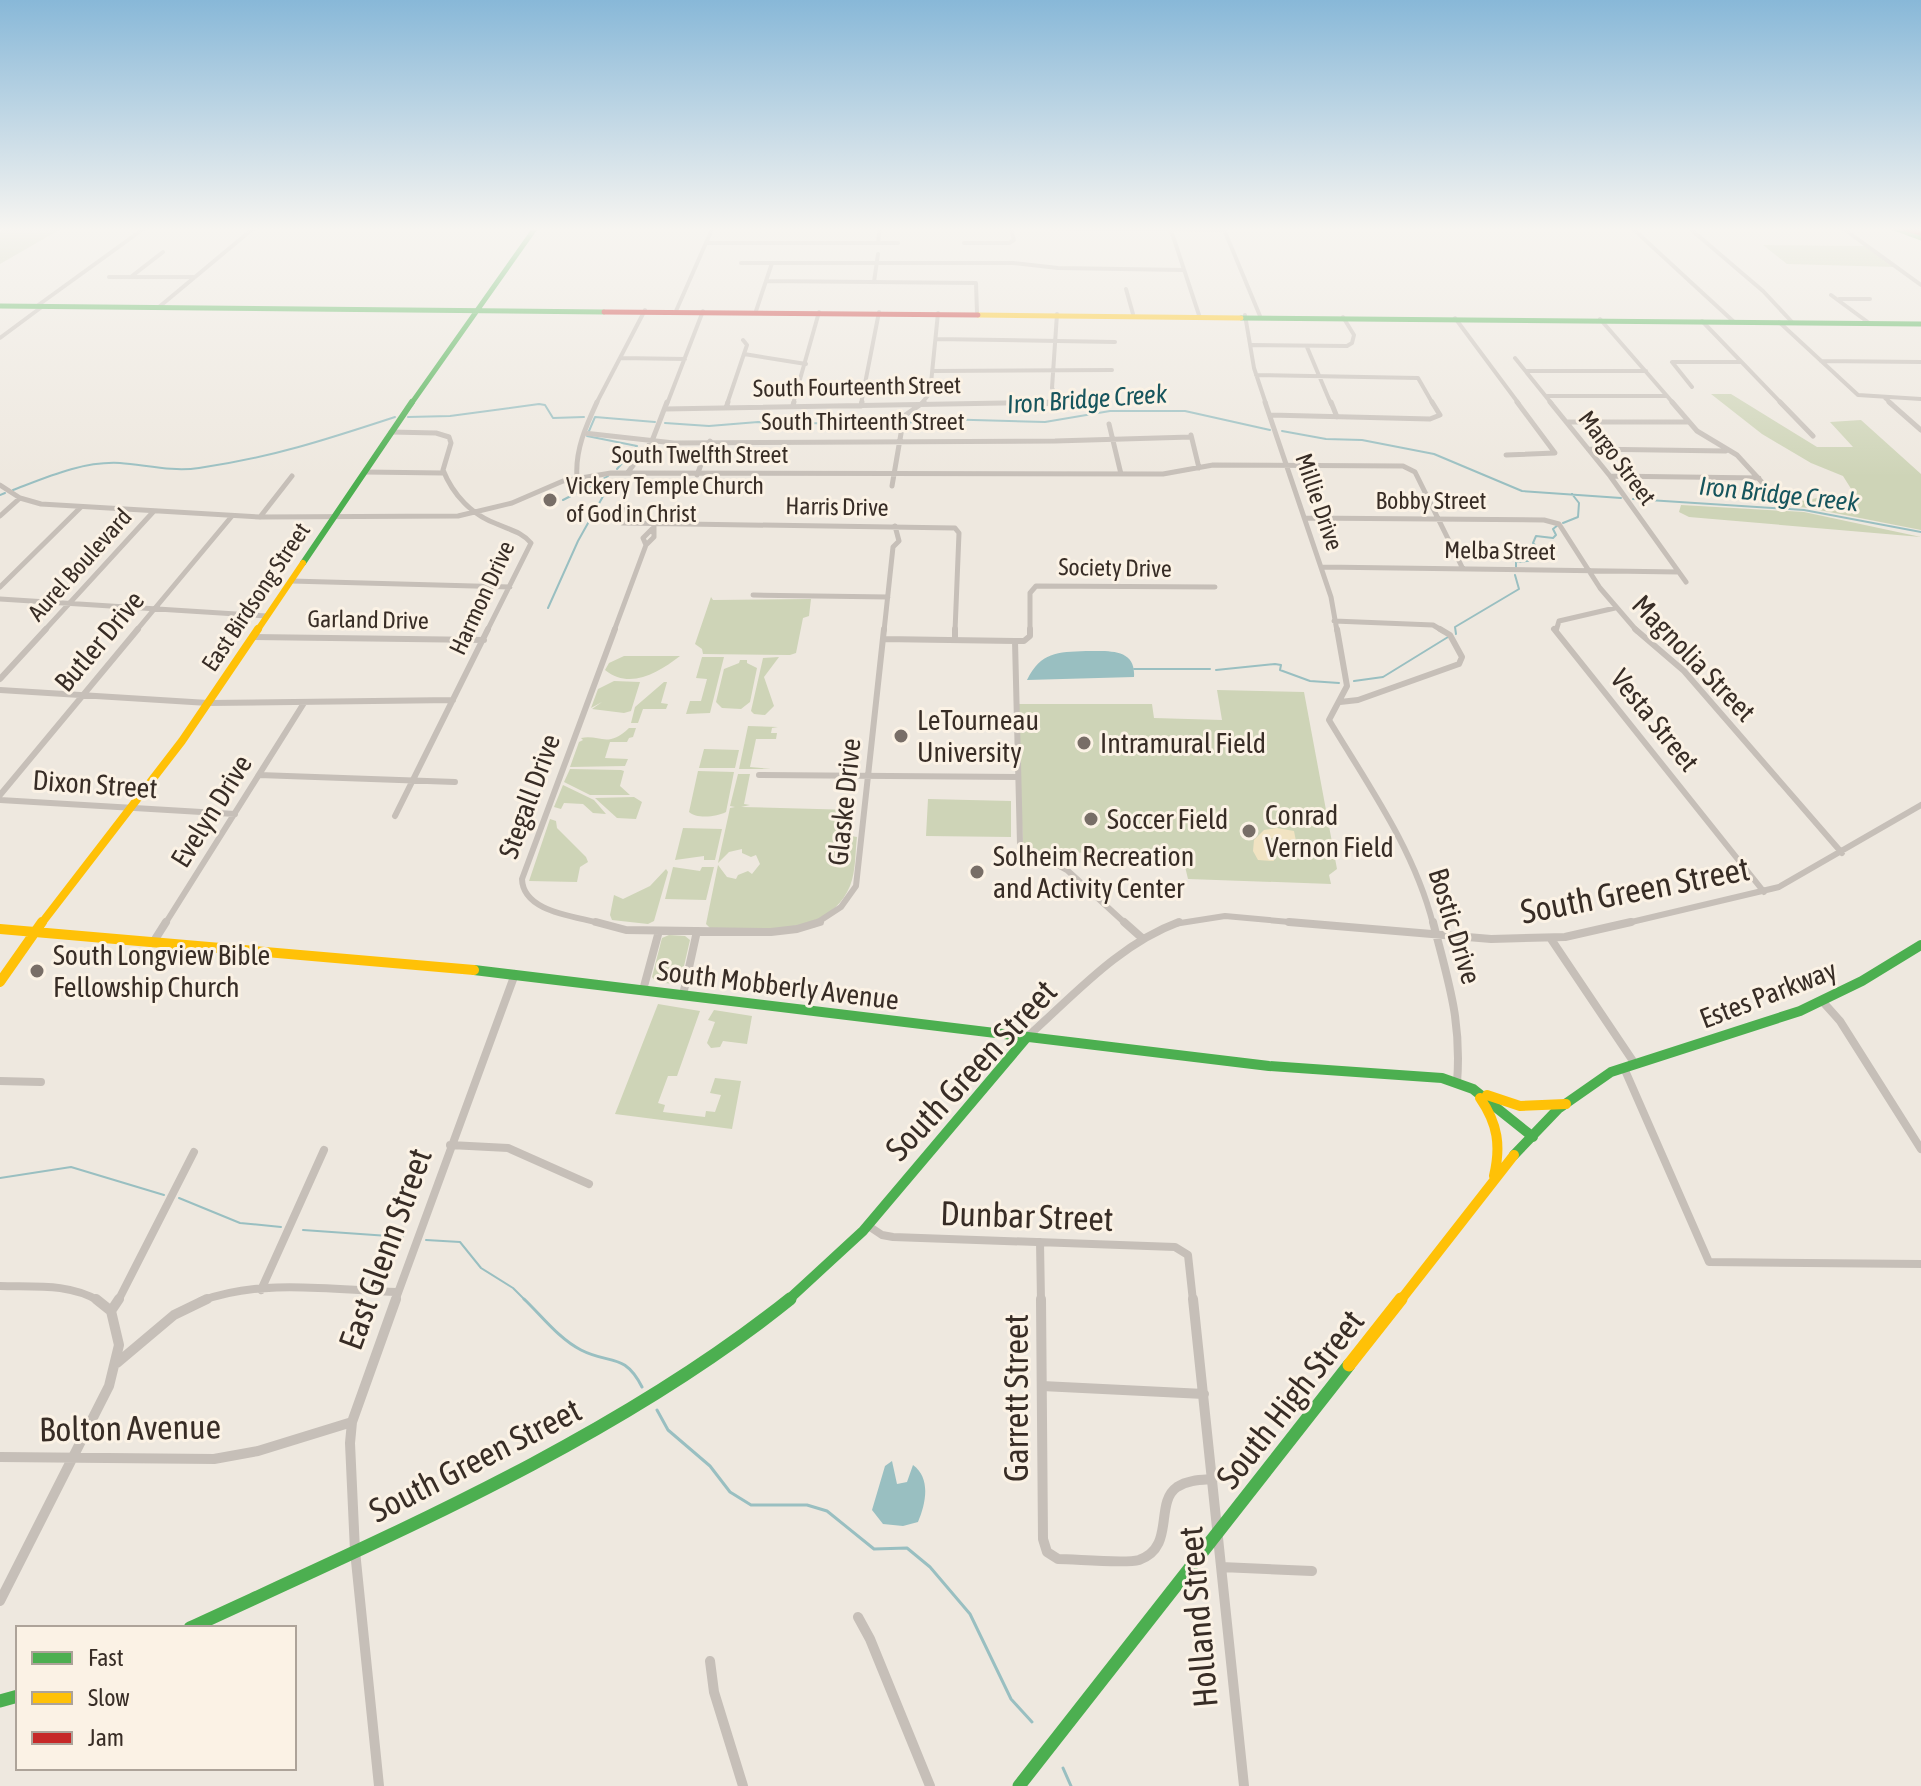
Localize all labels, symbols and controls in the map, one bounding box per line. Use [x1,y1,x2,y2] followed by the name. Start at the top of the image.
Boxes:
[753,371,961,402] street label: South Fourteenth Street
[1006,378,1169,420] water label: Iron Bridge Creek
[1573,405,1662,510] street label: Margo Street
[761,408,965,435] street label: South Thirteenth Street
[612,441,788,468] street label: South Twelfth Street
[1290,450,1349,554] street label: Millie Drive
[1698,471,1861,517] water label: Iron Bridge Creek
[566,472,764,527] place label: Vickery Temple Church of God in Christ
[1376,487,1487,514] street label: Bobby Street
[541,491,559,509] marker: Vickery Temple Church of God in Christ
[785,492,889,521] street label: Harris Drive
[22,503,137,626] street label: Aurel Boulevard
[196,517,315,676] street label: East Birdsong Street
[1444,536,1556,565] street label: Melba Street
[443,537,520,659] street label: Harmon Drive
[1058,553,1172,582] street label: Society Drive
[48,584,150,698] street label: Butler Drive
[1626,588,1762,728] street label: Magnolia Street
[307,605,429,634] street label: Garland Drive
[1604,663,1706,777] street label: Vesta Street
[917,704,1039,768] place label: LeTourneau University
[892,727,910,745] marker: LeTourneau University
[1100,727,1266,759] place label: Intramural Field
[492,730,566,862] street label: Stegall Drive
[1075,734,1093,752] marker: Intramural Field
[821,737,867,867] street label: Glaske Drive
[164,749,258,873] street label: Evelyn Drive
[31,764,159,804] street label: Dixon Street
[1265,799,1394,863] place label: Conrad Vernon Field
[1107,803,1228,835] place label: Soccer Field
[1082,810,1100,828] marker: Soccer Field
[1240,822,1258,840] marker: Conrad Vernon Field
[993,840,1194,904] place label: Solheim Recreation and Activity Center
[1517,848,1753,931] street label: South Green Street
[968,863,986,881] marker: Solheim Recreation and Activity Center
[1422,864,1488,988] street label: Bostic Drive
[53,939,270,1003] place label: South Longview Bible Fellowship Church
[1695,953,1841,1035] street label: Estes Parkway
[655,954,901,1016] street label: South Mobberly Avenue
[28,962,46,980] marker: South Longview Bible Fellowship Church
[877,971,1064,1168] street label: South Green Street
[330,1143,439,1355] street label: East Glenn Street
[940,1193,1114,1238] street label: Dunbar Street
[1208,1302,1371,1496] street label: South High Street
[996,1314,1035,1482] street label: Garrett Street
[363,1389,587,1530] street label: South Green Street
[39,1406,221,1449] street label: Bolton Avenue
[1170,1525,1225,1709] street label: Holland Street
[16,1626,296,1770] legend
[88,1644,124,1671] text: Fast
[88,1684,130,1711] text: Slow
[88,1724,124,1751] text: Jam

